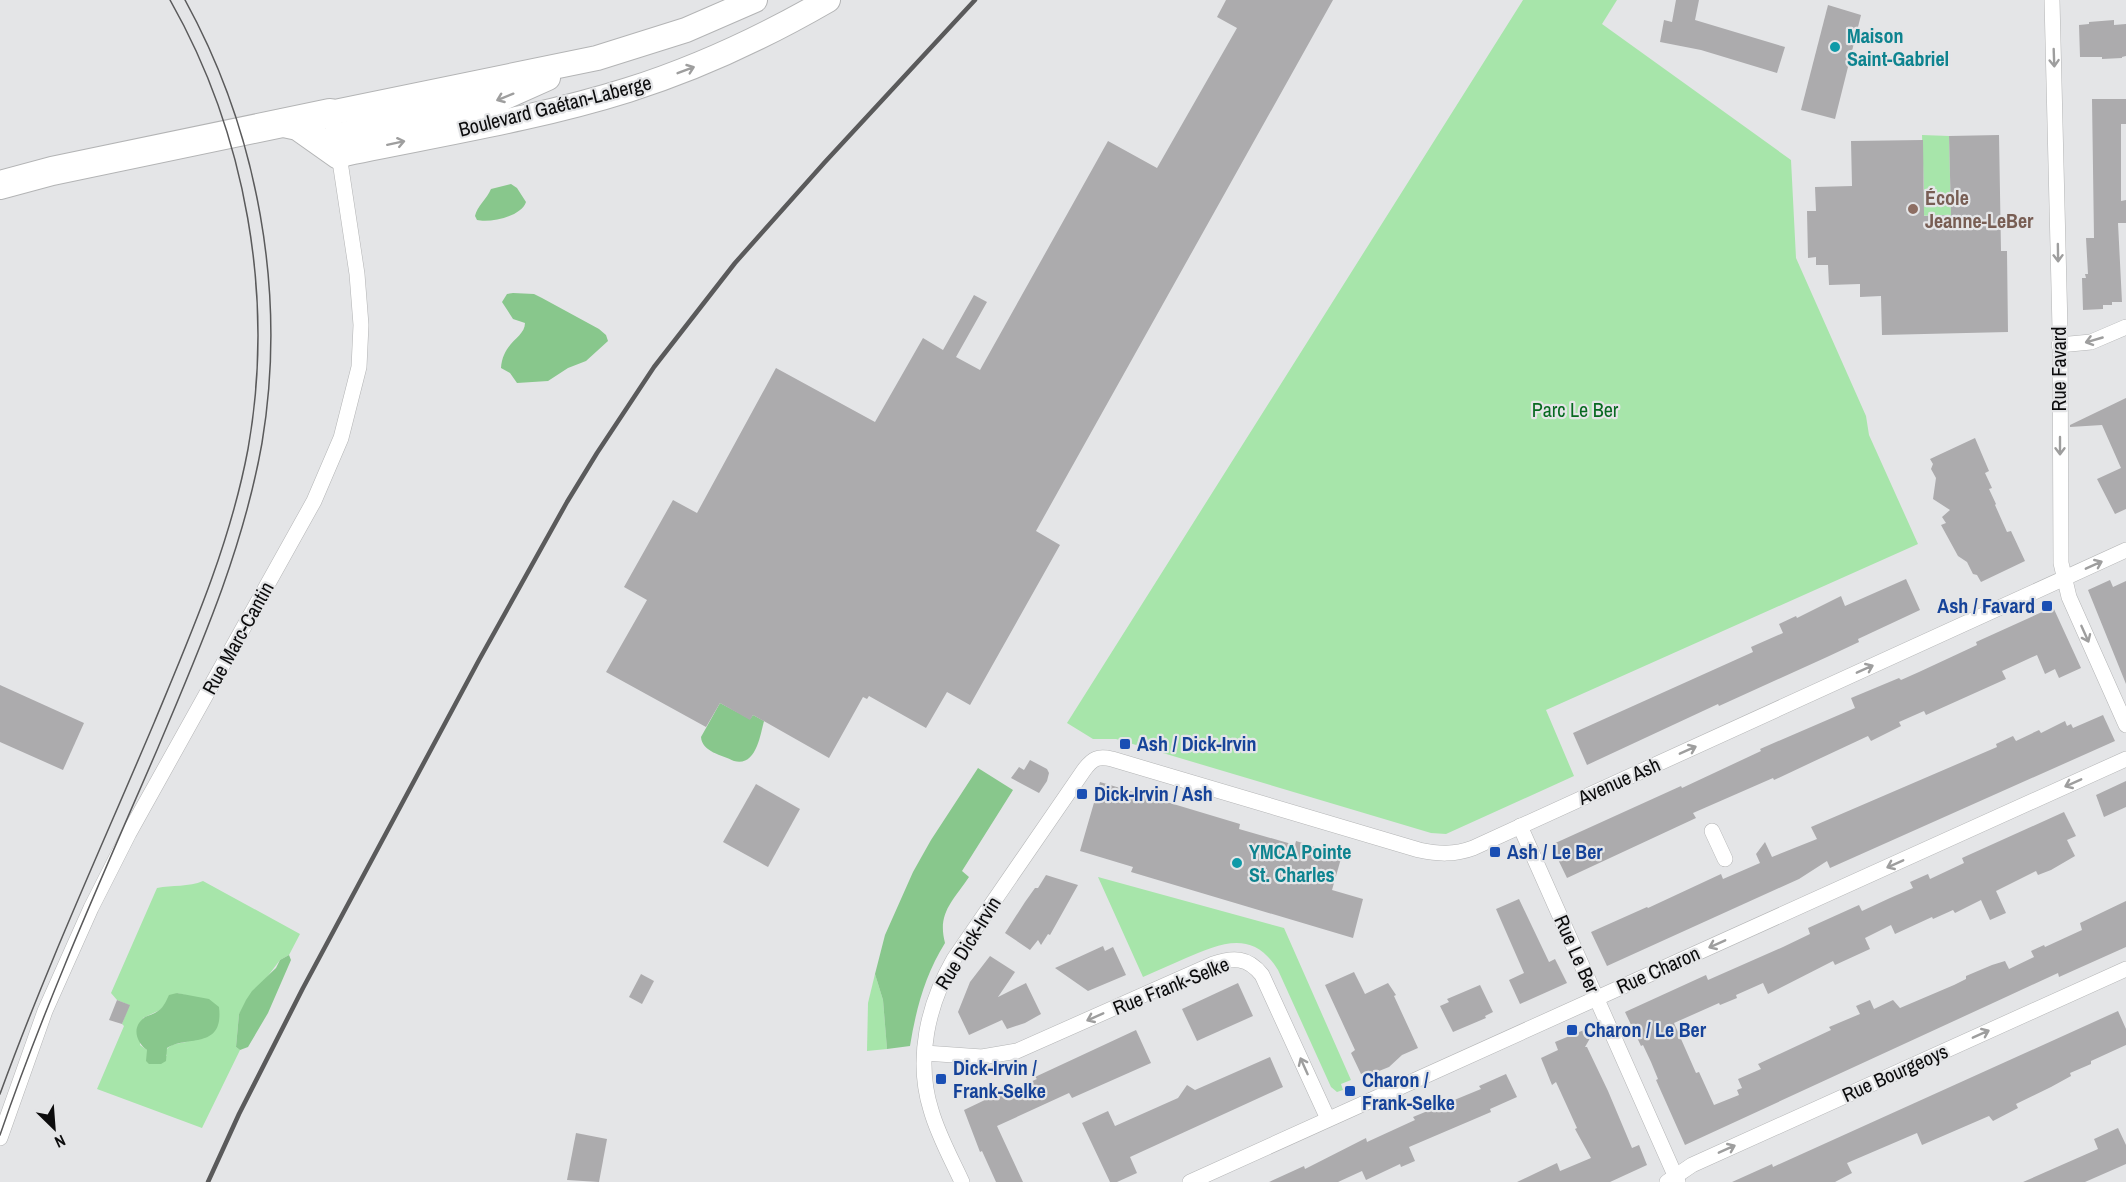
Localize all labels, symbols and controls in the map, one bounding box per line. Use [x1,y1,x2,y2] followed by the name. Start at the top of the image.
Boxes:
[1847,22,1949,72] place label: Maison Saint-Gabriel
[1828,40,1842,54] marker: Maison Saint-Gabriel
[2048,48,2059,68] one-way arrow
[677,63,695,74] one-way arrow
[456,68,654,143] street label: Boulevard Gaétan-Laberge
[496,92,514,103] one-way arrow
[386,137,405,148] one-way arrow
[1925,184,2034,234] place label: École Jeanne-LeBer
[1906,202,1920,216] marker: École Jeanne-LeBer
[2052,243,2064,263] one-way arrow
[2045,327,2072,411] street label: Rue Favard
[2085,335,2104,346] one-way arrow
[1532,396,1619,423] park label: Parc Le Ber
[2054,435,2065,455] one-way arrow
[2085,558,2103,570] one-way arrow
[195,577,280,699] street label: Rue Marc-Cantin
[1937,592,2035,619] place label: Ash / Favard
[2040,599,2054,613] marker: Ash / Favard
[2079,624,2091,642] one-way arrow
[1856,663,1874,675] one-way arrow
[1137,730,1256,757] place label: Ash / Dick-Irvin
[1118,737,1132,751] marker: Ash / Dick-Irvin
[1678,744,1696,755] one-way arrow
[1573,750,1664,811] street label: Avenue Ash
[2064,778,2082,790] one-way arrow
[1094,780,1213,807] place label: Dick-Irvin / Ash
[1075,787,1089,801] marker: Dick-Irvin / Ash
[1249,838,1351,888] place label: YMCA Pointe St. Charles
[1507,838,1603,865] place label: Ash / Le Ber
[1488,845,1502,859] marker: Ash / Le Ber
[1230,856,1244,870] marker: YMCA Pointe St. Charles
[1886,859,1904,870] one-way arrow
[928,891,1007,994] street label: Rue Dick-Irvin
[1548,910,1607,998] street label: Rue Le Ber
[1709,938,1727,950] one-way arrow
[1612,939,1704,1000] street label: Rue Charon
[1109,950,1233,1021] street label: Rue Frank-Selke
[1086,1013,1104,1024] one-way arrow
[1584,1016,1707,1043] place label: Charon / Le Ber
[1565,1023,1579,1037] marker: Charon / Le Ber
[1972,1028,1990,1039] one-way arrow
[1838,1037,1952,1108] street label: Rue Bourgeoys
[953,1054,1046,1104] place label: Dick-Irvin / Frank-Selke
[1297,1058,1309,1076] one-way arrow
[1362,1066,1455,1116] place label: Charon / Frank-Selke
[934,1072,948,1086] marker: Dick-Irvin / Frank-Selke
[1343,1084,1357,1098] marker: Charon / Frank-Selke
[24,1098,84,1158] north arrow
[51,1130,69,1154] text: N
[1717,1143,1735,1155] one-way arrow

